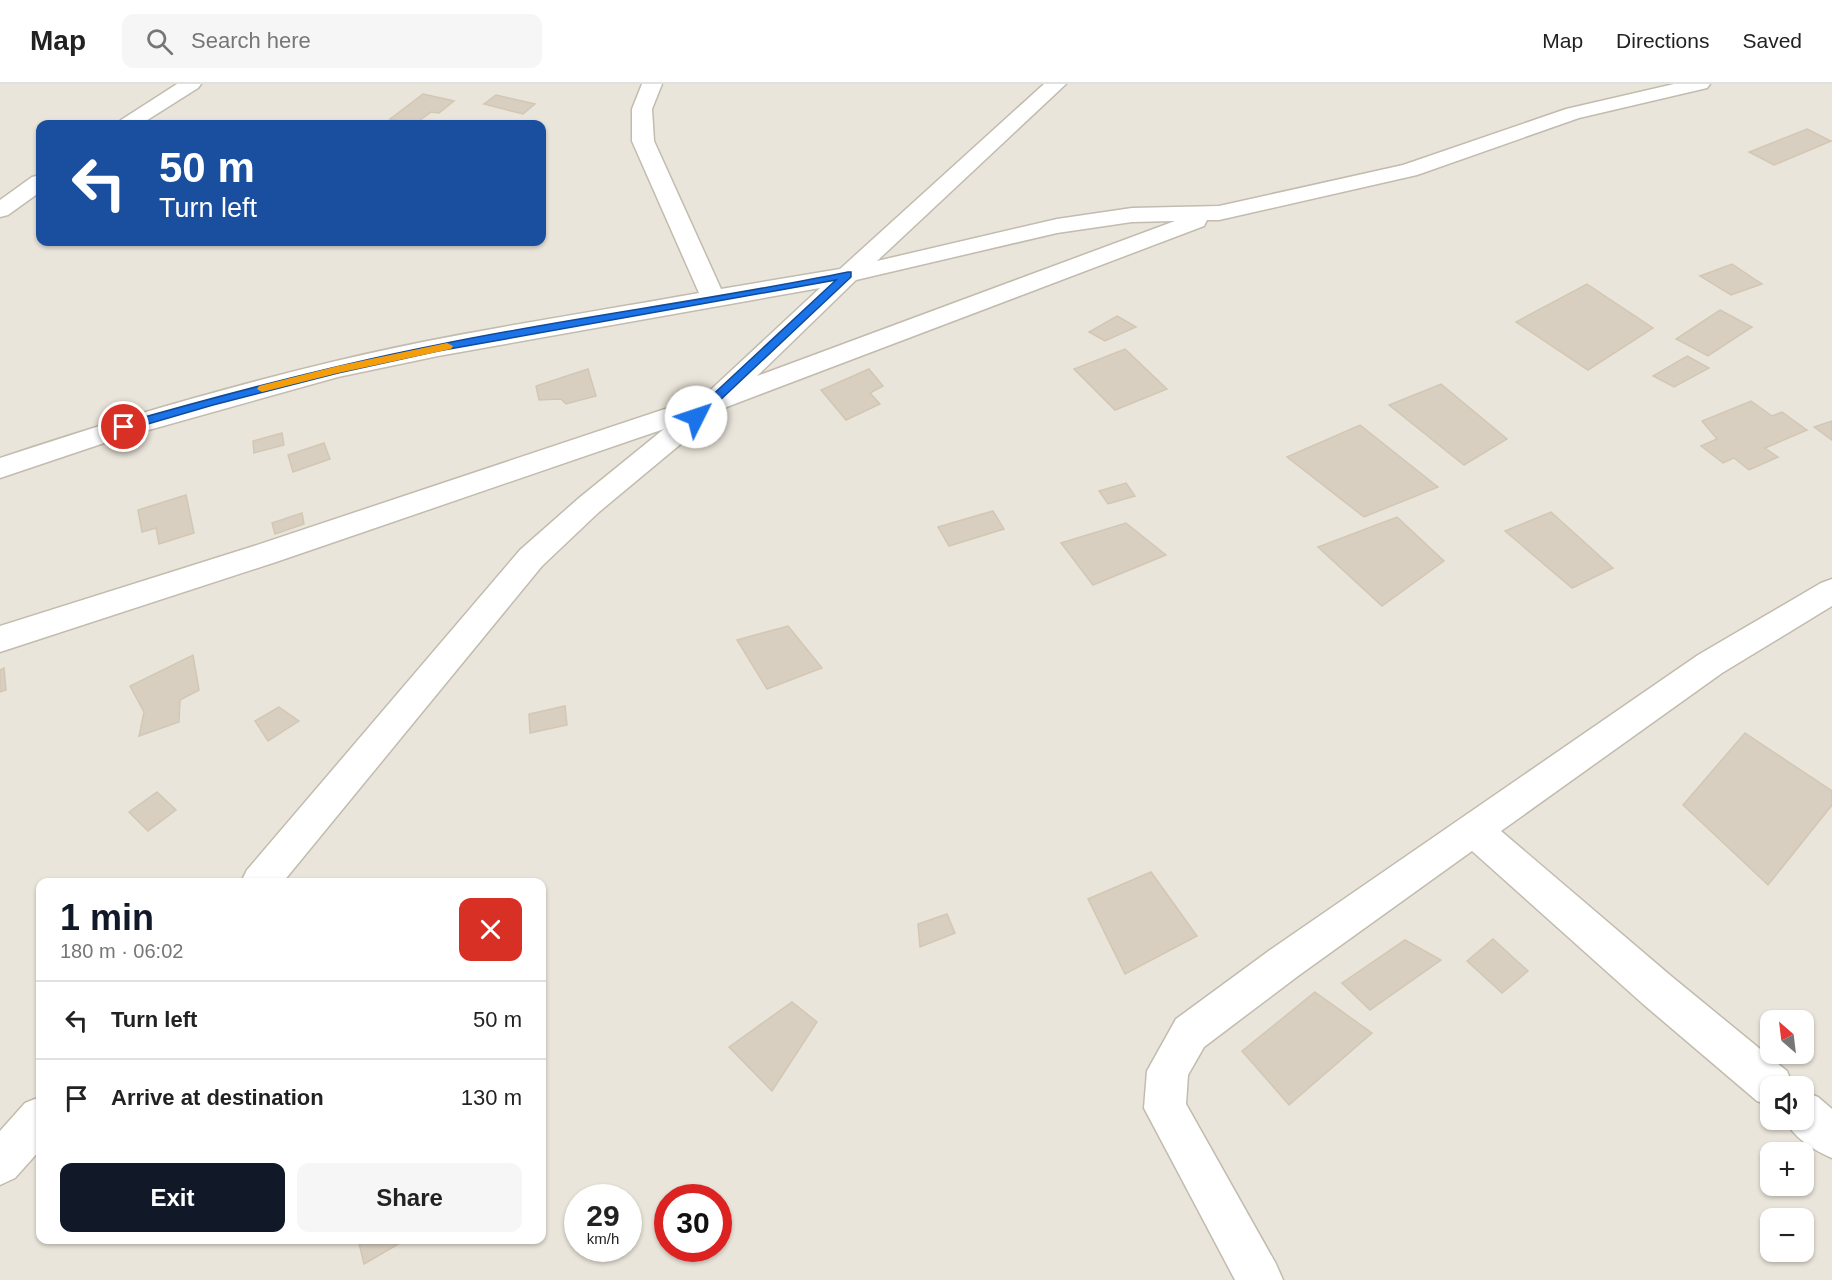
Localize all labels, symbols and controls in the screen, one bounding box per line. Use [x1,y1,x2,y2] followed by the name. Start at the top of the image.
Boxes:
[122,14,542,68] search box
[30,25,86,56] text: Map
[143,25,176,58] icon: search
[191,28,311,53] text: Search here
[1542,29,1583,52] text: Map
[1616,29,1709,52] text: Directions
[1742,29,1802,52] text: Saved
[60,144,138,222] icon: left
[159,144,255,191] text: 50 m
[159,193,257,223] text: Turn left
[664,385,728,449] position arrow
[98,401,149,452] pin
[107,410,140,443] icon: arrive
[60,897,154,938] text: 1 min
[459,898,522,961] button: close
[60,940,183,962] text: 180 m · 06:02
[60,1004,93,1037] icon: left
[111,1007,197,1032] text: Turn left
[473,1007,522,1032] text: 50 m
[1760,1010,1814,1064] north arrow
[1760,1010,1814,1262] map controls
[1760,1076,1814,1130] button: sound
[60,1082,93,1115] icon: arrive
[111,1085,324,1110] text: Arrive at destination
[461,1085,522,1110] text: 130 m
[1760,1142,1814,1196] button: +
[60,1163,285,1232] button: Exit
[297,1163,522,1232] button: Share
[654,1184,732,1262] speed limit sign: 30
[586,1199,620,1232] text: 29
[1760,1208,1814,1262] button: −
[587,1230,619,1247] text: km/h

